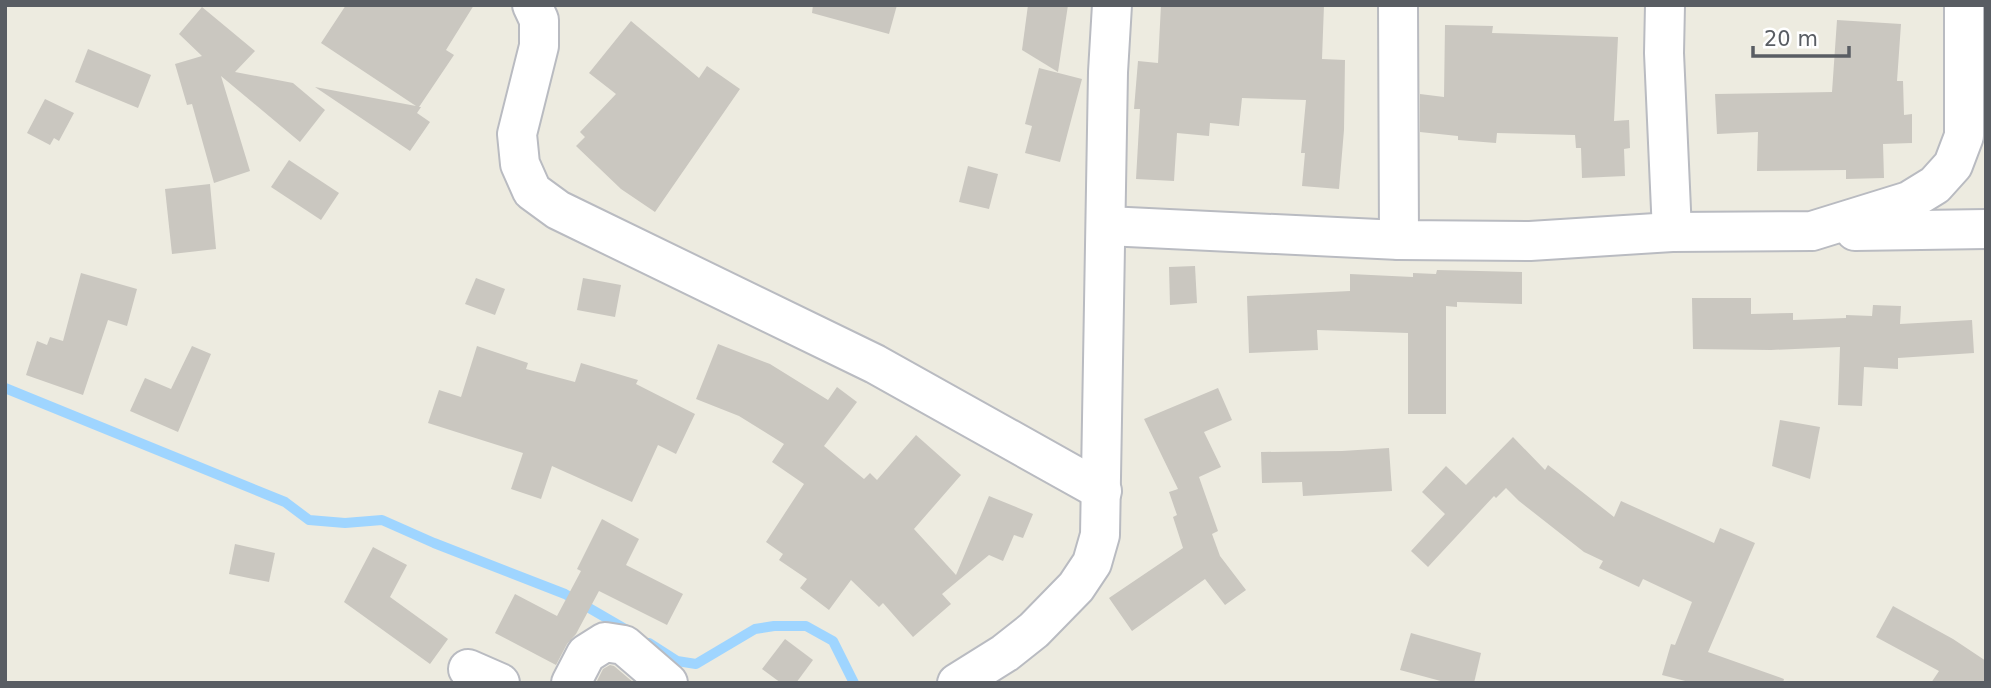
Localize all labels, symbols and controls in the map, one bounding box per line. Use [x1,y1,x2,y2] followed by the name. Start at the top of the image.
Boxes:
[1753,14,1849,58] scale bar
[1764,27,1818,51] text: 20 m

